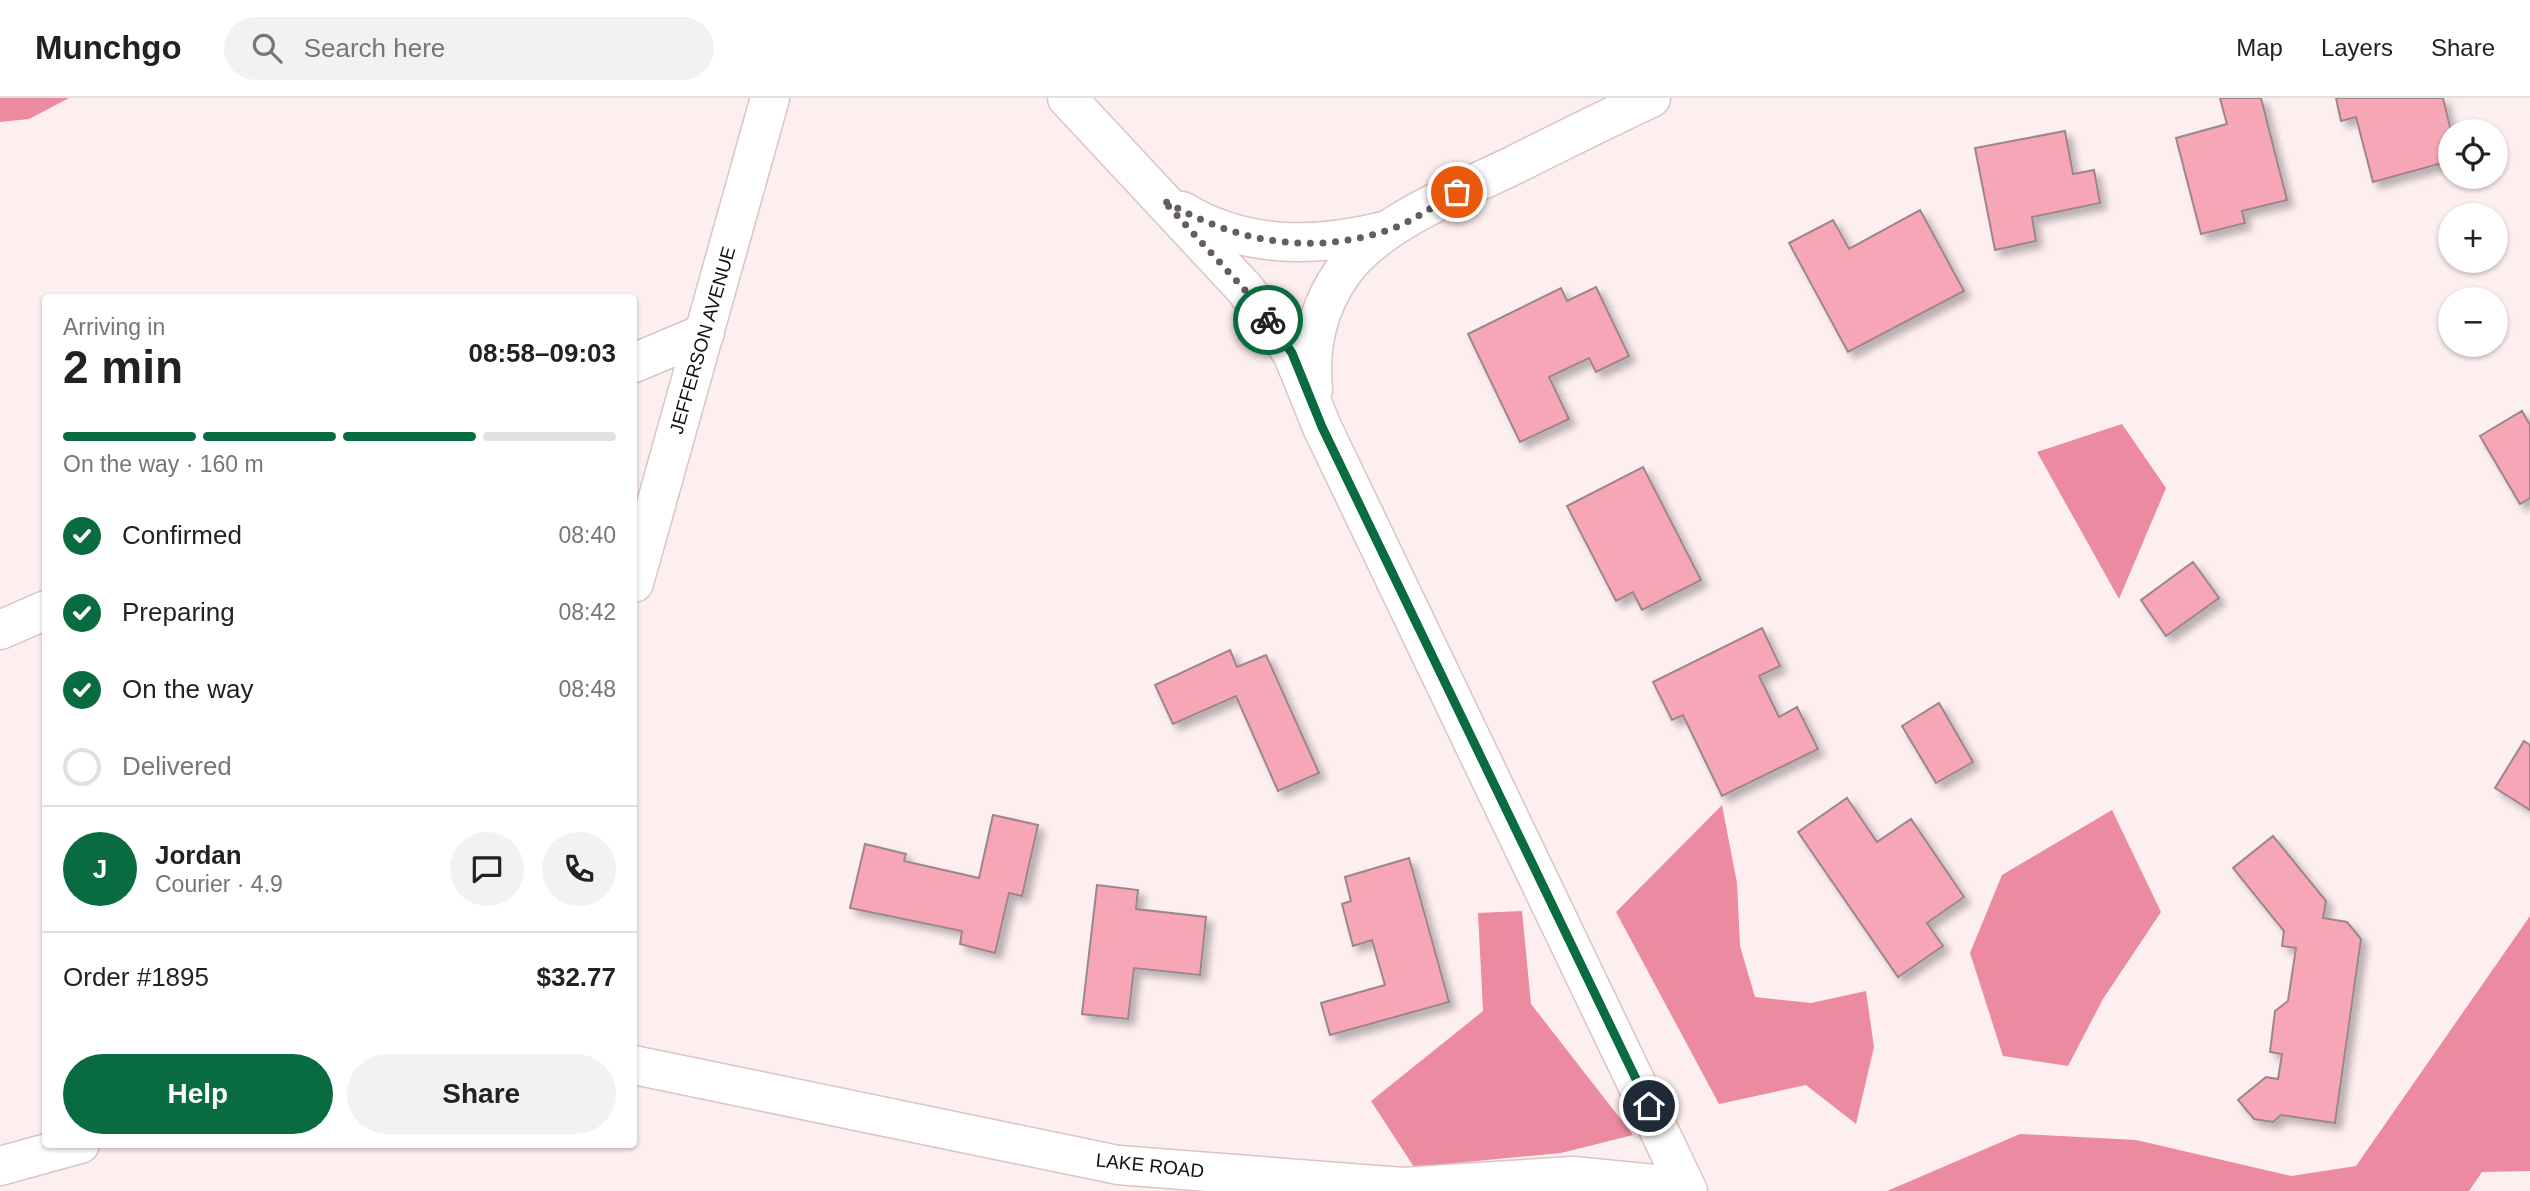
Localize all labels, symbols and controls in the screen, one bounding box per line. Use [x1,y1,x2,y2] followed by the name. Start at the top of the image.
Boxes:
[224,17,714,80] search box
[35,29,182,66] text: Munchgo
[248,29,286,67] icon: search
[304,33,445,63] text: Search here
[2236,34,2283,61] text: Map
[2321,34,2393,61] text: Layers
[2431,34,2495,61] text: Share
[2438,119,2508,357] map controls
[2438,119,2508,189] button: locate
[1427,162,1487,222] pin
[1438,173,1476,211] icon: bag
[2438,203,2508,273] button: +
[666,244,739,436] street label: JEFFERSON AVENUE
[1233,285,1303,355] courier
[2438,287,2508,357] button: −
[1249,301,1287,339] icon: bike
[63,314,165,340] text: Arriving in
[469,338,616,368] text: 08:58–09:03
[63,341,183,393] text: 2 min
[63,451,264,477] text: On the way · 160 m
[63,517,101,555] icon: check
[122,520,242,550] text: Confirmed
[558,522,616,548] text: 08:40
[63,594,101,632] icon: check
[122,597,235,627] text: Preparing
[558,599,616,625] text: 08:42
[63,671,101,709] icon: check
[122,674,254,704] text: On the way
[558,676,616,702] text: 08:48
[122,751,232,781] text: Delivered
[450,832,524,906] button: chat
[542,832,616,906] button: phone
[155,840,242,870] text: Jordan
[93,854,107,884] text: J
[155,871,283,897] text: Courier · 4.9
[63,962,209,992] text: Order #1895
[536,962,616,992] text: $32.77
[63,1054,333,1134] button: Help
[347,1054,616,1134] button: Share
[1619,1076,1679,1136] pin
[1630,1087,1668,1125] icon: home
[1095,1149,1205,1182] street label: LAKE ROAD

